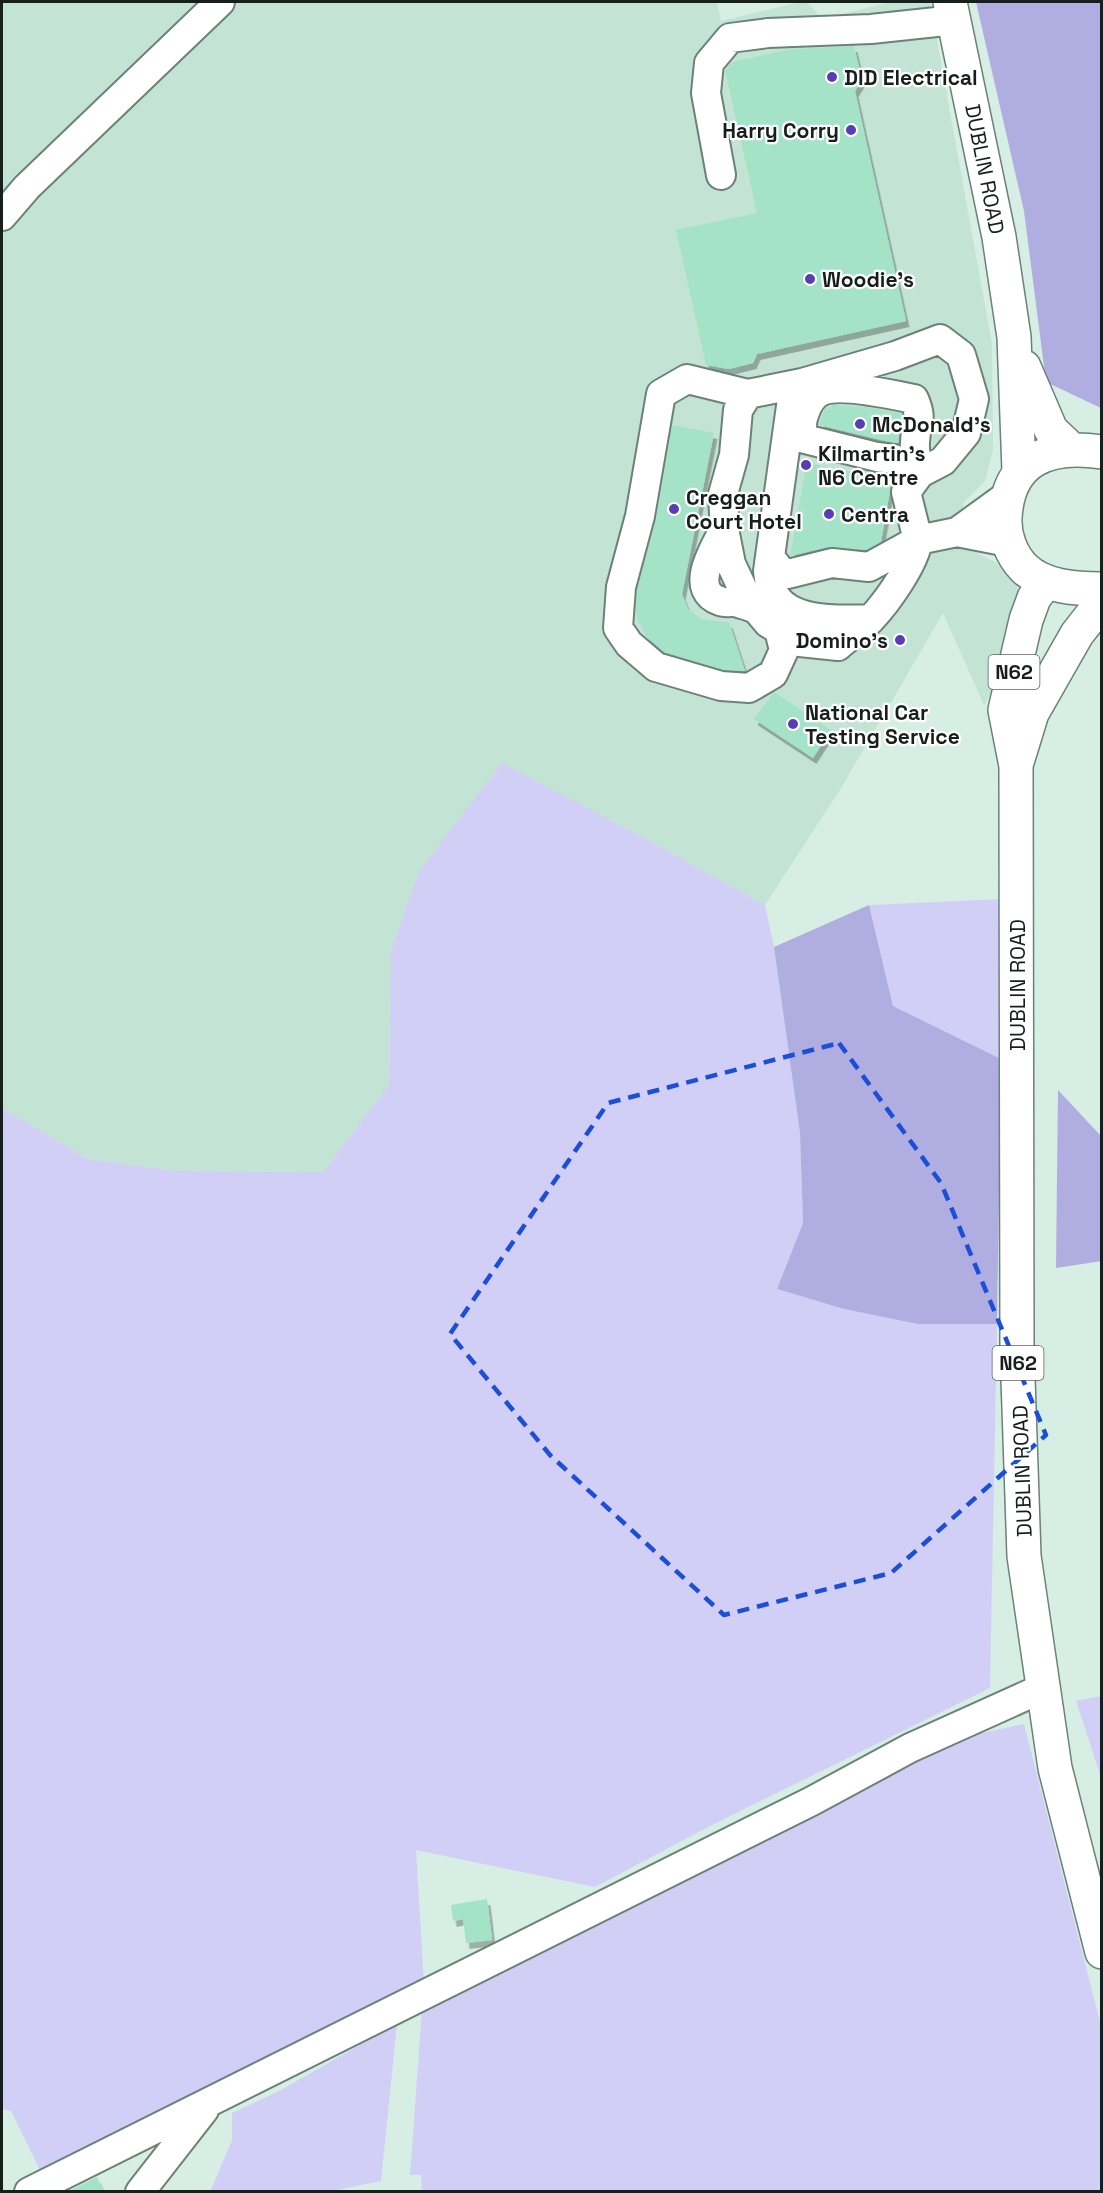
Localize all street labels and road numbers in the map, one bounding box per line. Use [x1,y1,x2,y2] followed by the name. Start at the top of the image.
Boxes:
[959,102,1011,236] street label: DUBLIN ROAD
[988,655,1040,689] road number: N62
[1004,919,1031,1051] street label: DUBLIN ROAD
[992,1346,1044,1380] road number: N62
[1006,1405,1038,1537] street label: DUBLIN ROAD

